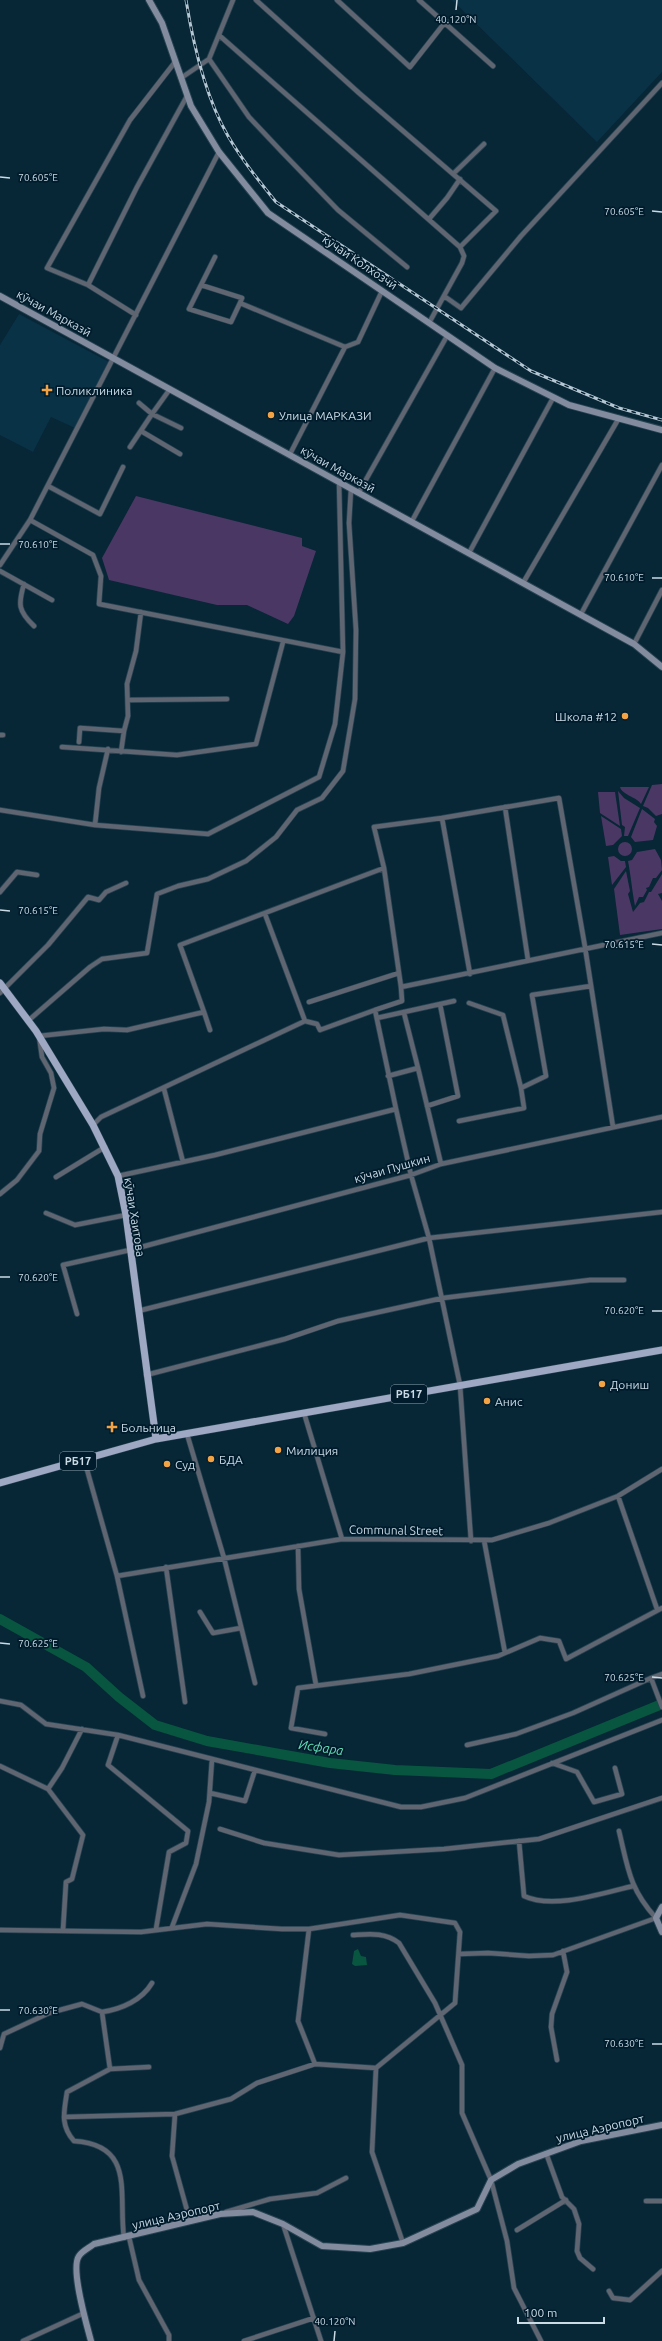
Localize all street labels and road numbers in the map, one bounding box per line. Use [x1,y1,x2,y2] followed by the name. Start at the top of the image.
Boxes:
[320,232,400,292] street label: кӯчаи Колхозчӣ
[14,287,94,339] street label: кӯчаи Марказӣ
[298,443,378,495] street label: кӯчаи Марказӣ
[353,1151,431,1185] street label: кӯчаи Пушкин
[122,1176,148,1258] street label: кӯчаи Хаитова
[391,1385,427,1403] road number: РБ17
[60,1452,96,1470] road number: РБ17
[349,1523,444,1537] street label: Communal Street
[555,2111,646,2144] street label: улица Аэропорт
[131,2198,222,2231] street label: улица Аэропорт

